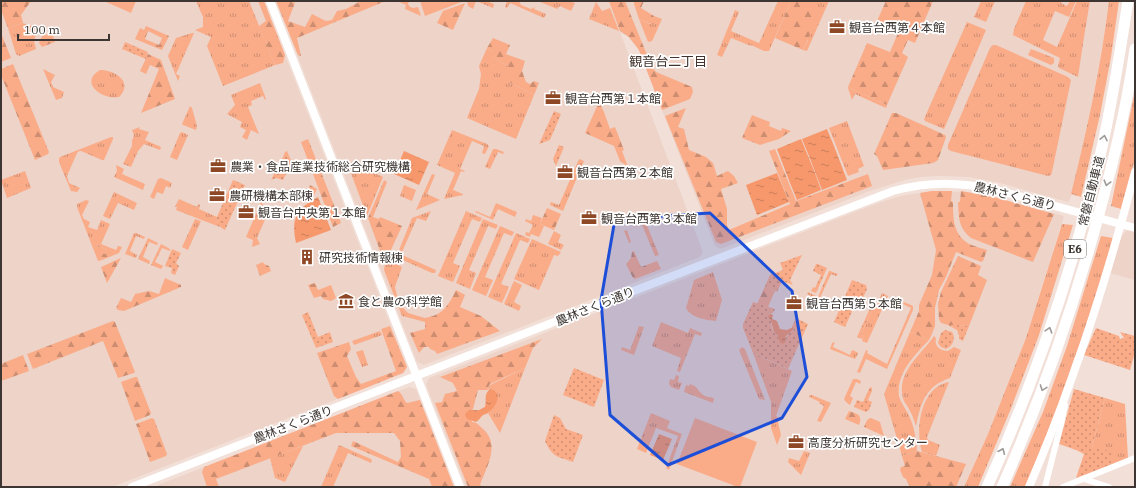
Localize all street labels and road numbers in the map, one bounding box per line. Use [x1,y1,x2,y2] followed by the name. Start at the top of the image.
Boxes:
[1075,154,1107,228] street label: 常磐自動車道
[972,179,1058,213] street label: 農林さくら通り
[1064,240,1086,258] road number: E6
[553,283,637,329] street label: 農林さくら通り
[251,402,335,446] street label: 農林さくら通り

